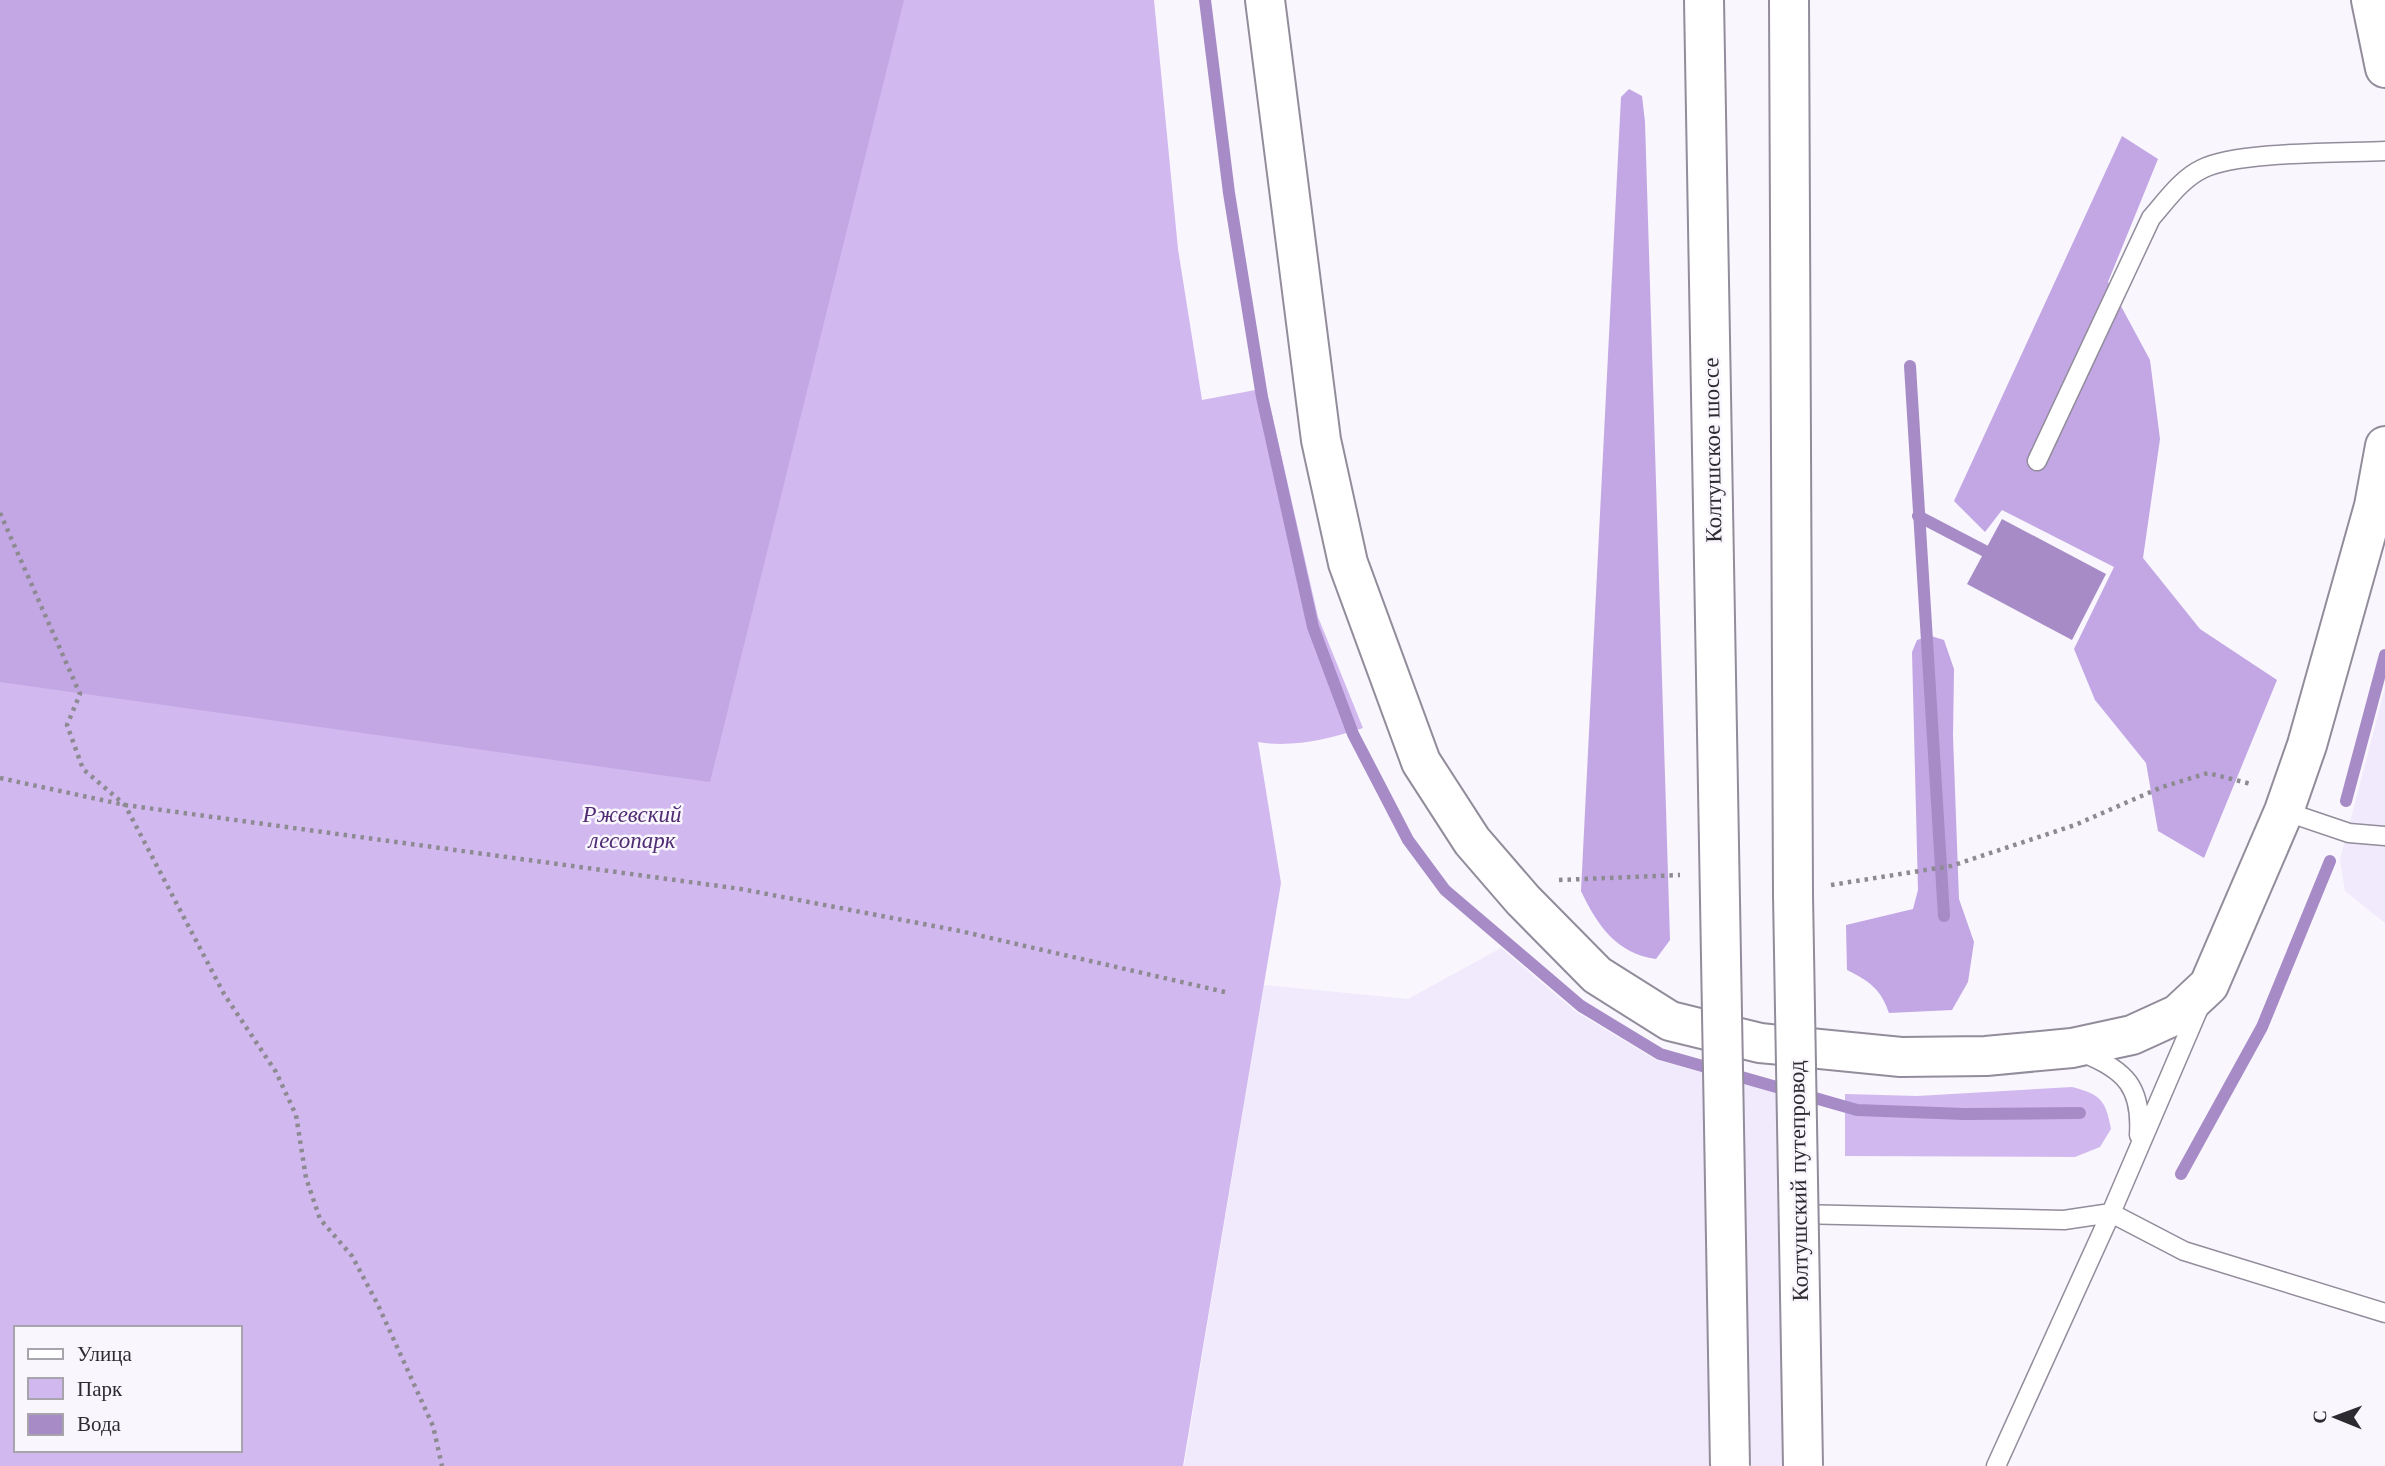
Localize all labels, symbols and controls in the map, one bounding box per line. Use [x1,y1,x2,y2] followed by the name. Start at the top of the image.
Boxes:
[1696,357,1728,543] street label: Колтушское шоссе
[582,800,682,854] park label: Ржевский лесопарк
[1782,1060,1814,1302] street label: Колтушский путепровод
[14,1326,242,1452] legend
[77,1341,132,1367] text: Улица
[77,1376,123,1402] text: Парк
[2301,1382,2371,1452] north arrow
[2308,1410,2331,1424] text: С
[77,1411,122,1437] text: Вода

